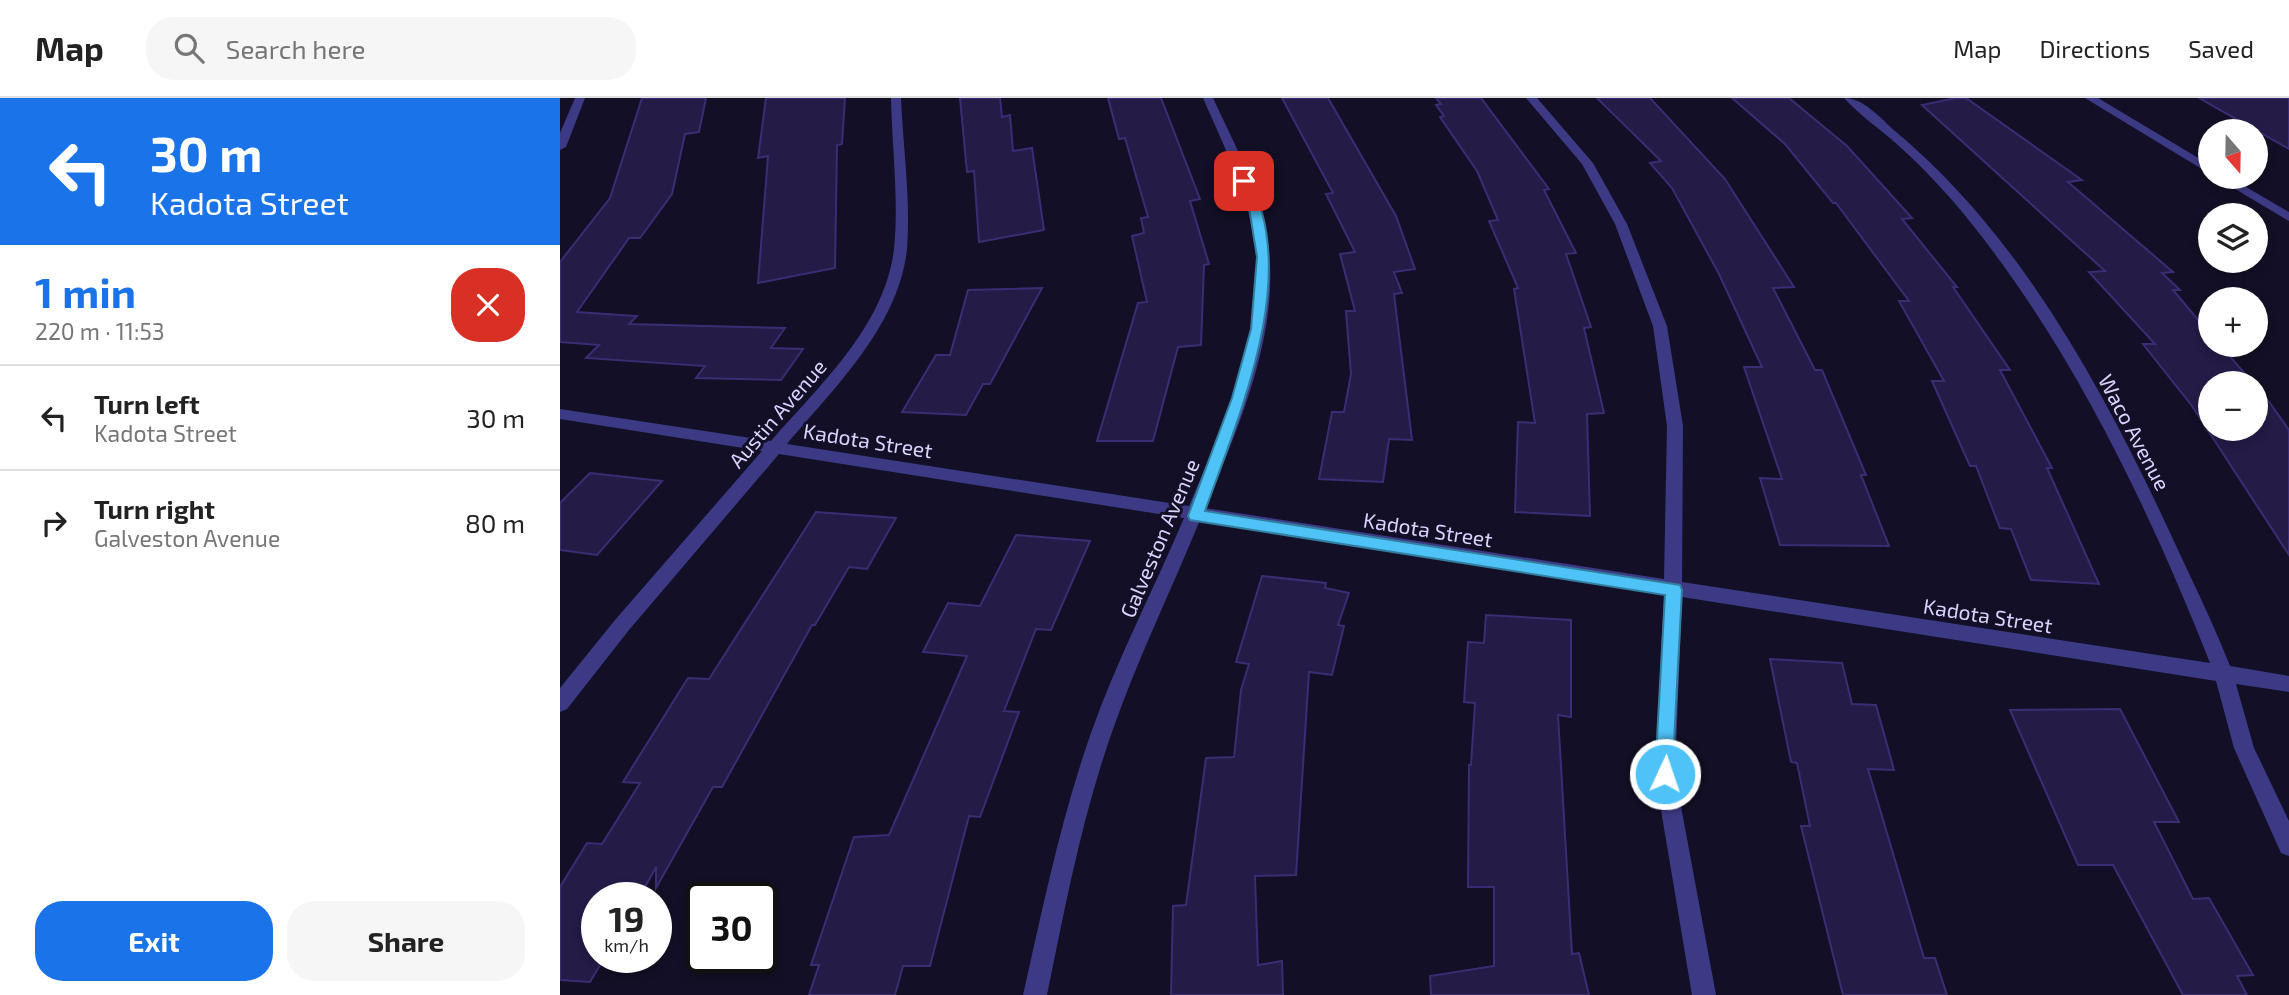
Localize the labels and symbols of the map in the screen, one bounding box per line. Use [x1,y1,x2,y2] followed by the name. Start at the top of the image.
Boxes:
[2198,119,2268,189] north arrow
[1214,151,1274,211] pin
[723,354,831,472] street label: Austin Avenue
[2094,370,2176,494] street label: Waco Avenue
[802,417,934,463] street label: Kadota Street
[1114,455,1204,621] street label: Galveston Avenue
[1362,506,1494,552] street label: Kadota Street
[1922,592,2054,638] street label: Kadota Street
[1628,737,1702,811] position arrow
[686,882,777,973] speed limit sign: 30

